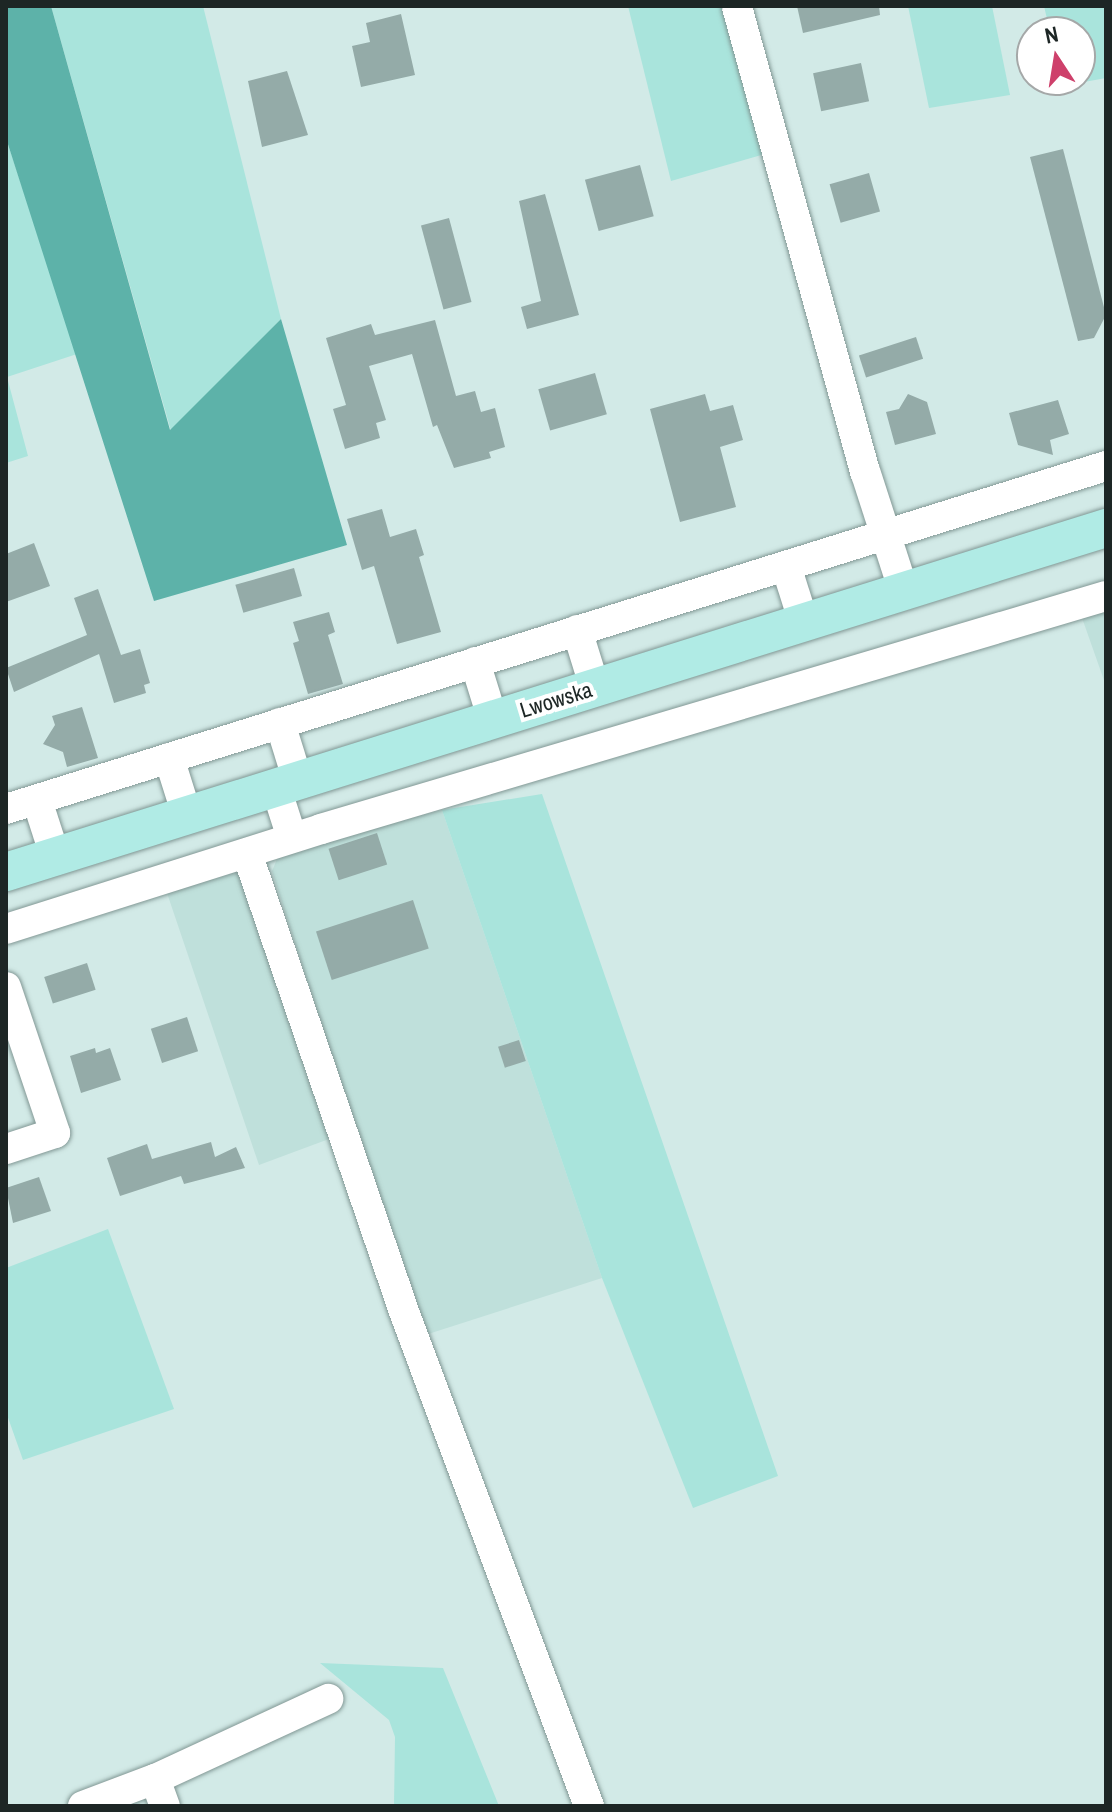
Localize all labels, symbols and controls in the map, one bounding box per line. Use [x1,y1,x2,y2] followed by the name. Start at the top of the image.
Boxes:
[1016,16,1096,96] north arrow
[1042,18,1061,51] text: N
[517,677,595,723] street label: Lwowska

